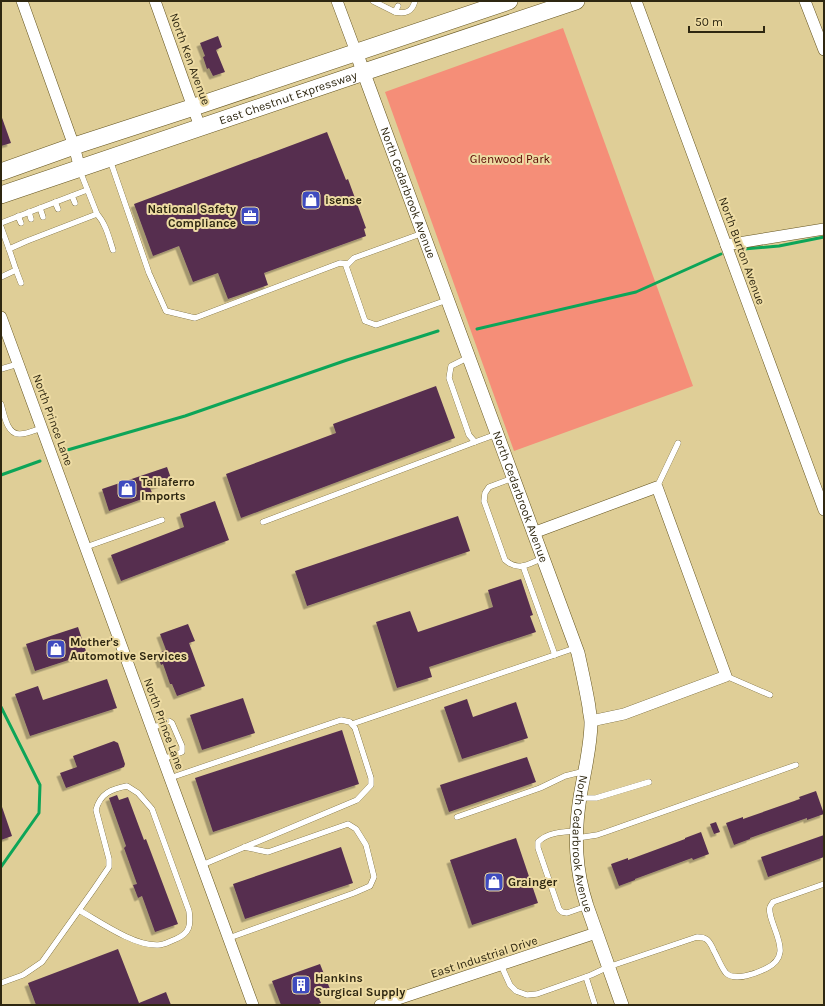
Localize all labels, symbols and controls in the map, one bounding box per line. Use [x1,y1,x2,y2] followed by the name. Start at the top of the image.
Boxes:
[689,8,764,34] scale bar
[167,11,213,107] street label: North Ken Avenue
[695,15,723,29] text: 50 m
[217,68,359,128] street label: East Chestnut Expressway
[377,125,439,260] street label: North Cedarbrook Avenue
[470,152,551,166] park label: Glenwood Park
[300,189,322,211] shop icon: isense
[325,193,362,207] place label: isense
[716,195,768,307] street label: North Burton Avenue
[148,202,236,230] place label: National Safety Compliance
[239,205,261,227] office icon: National Safety Compliance
[30,372,76,468] street label: North Prince Lane
[490,429,551,564] street label: North Cedarbrook Avenue
[141,475,195,503] place label: Taliaferro Imports
[116,478,138,500] shop icon: Taliaferro Imports
[70,635,187,663] place label: Mother's Automotive Services
[45,638,67,660] shop icon: Mother's Automotive Services
[141,676,187,772] street label: North Prince Lane
[569,774,596,914] street label: North Cedarbrook Avenue
[483,871,505,893] shop icon: Grainger
[508,875,558,889] place label: Grainger
[429,933,539,981] street label: East Industrial Drive
[315,971,405,999] place label: Hankins Surgical Supply
[290,974,312,996] building icon: Hankins Surgical Supply

